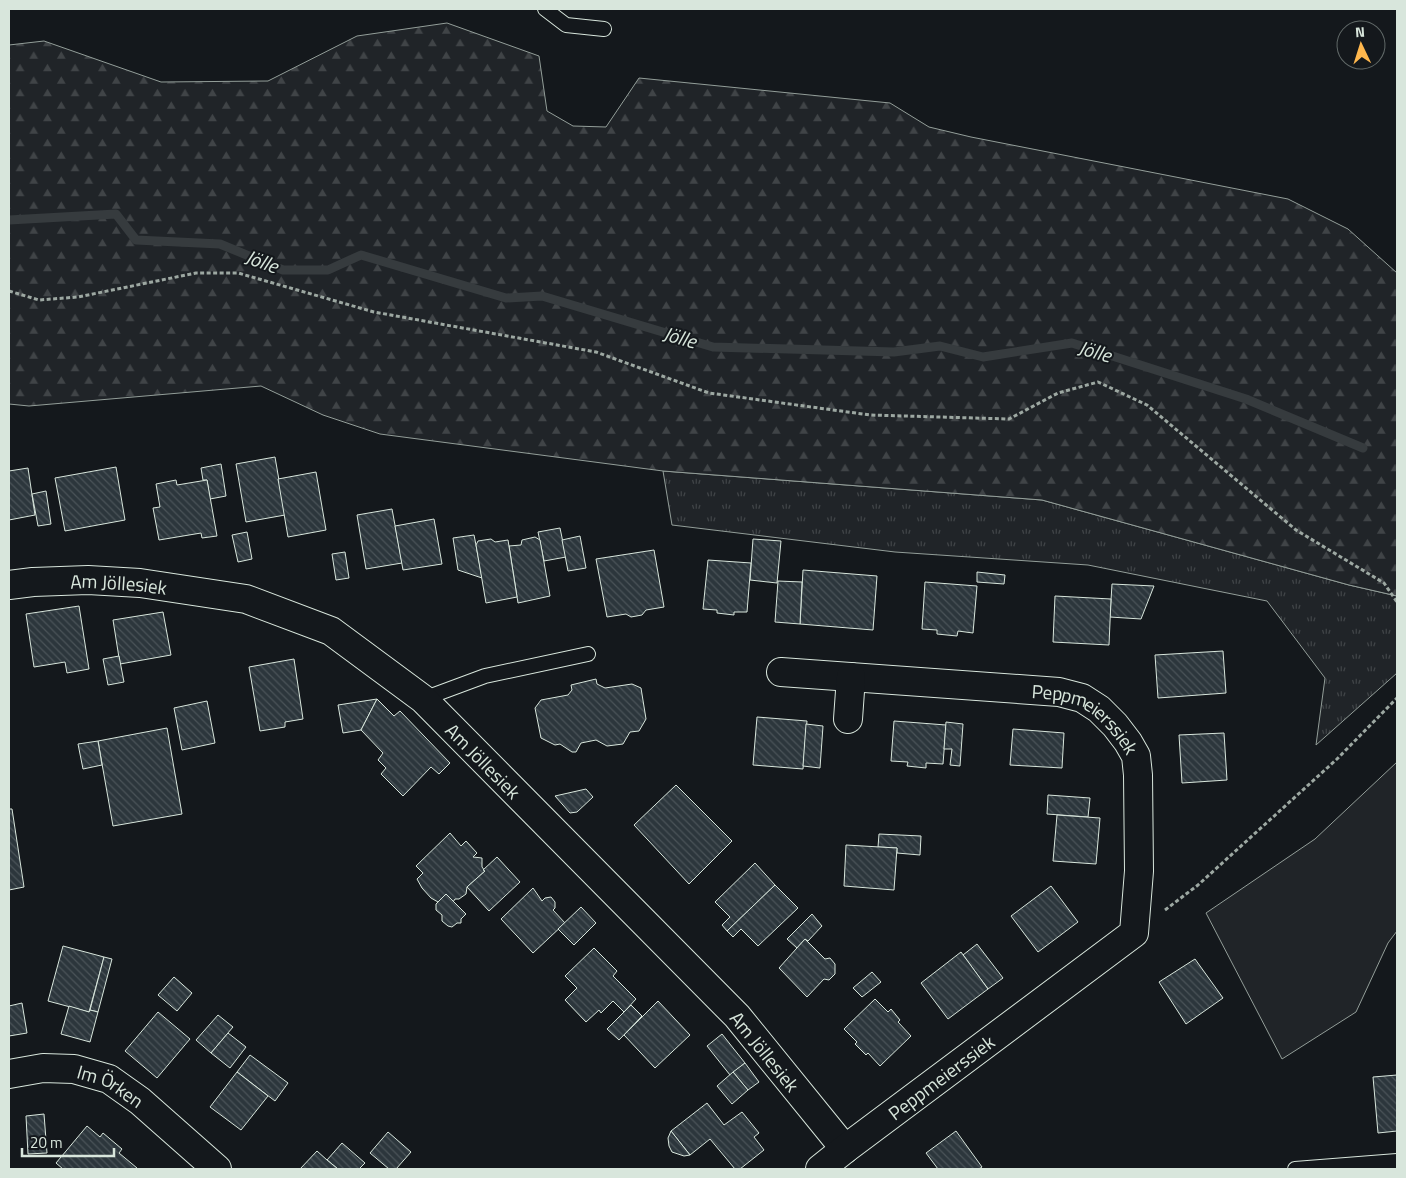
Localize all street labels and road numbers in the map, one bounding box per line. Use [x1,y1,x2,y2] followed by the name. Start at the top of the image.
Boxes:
[70,565,169,601] street label: Am Jöllesiek
[1031,676,1146,760] street label: Peppmeierssiek
[439,716,528,805] street label: Am Jöllesiek
[724,1004,807,1098] street label: Am Jöllesiek
[881,1027,1001,1127] street label: Peppmeierssiek
[74,1056,150,1114] street label: Im Örken

